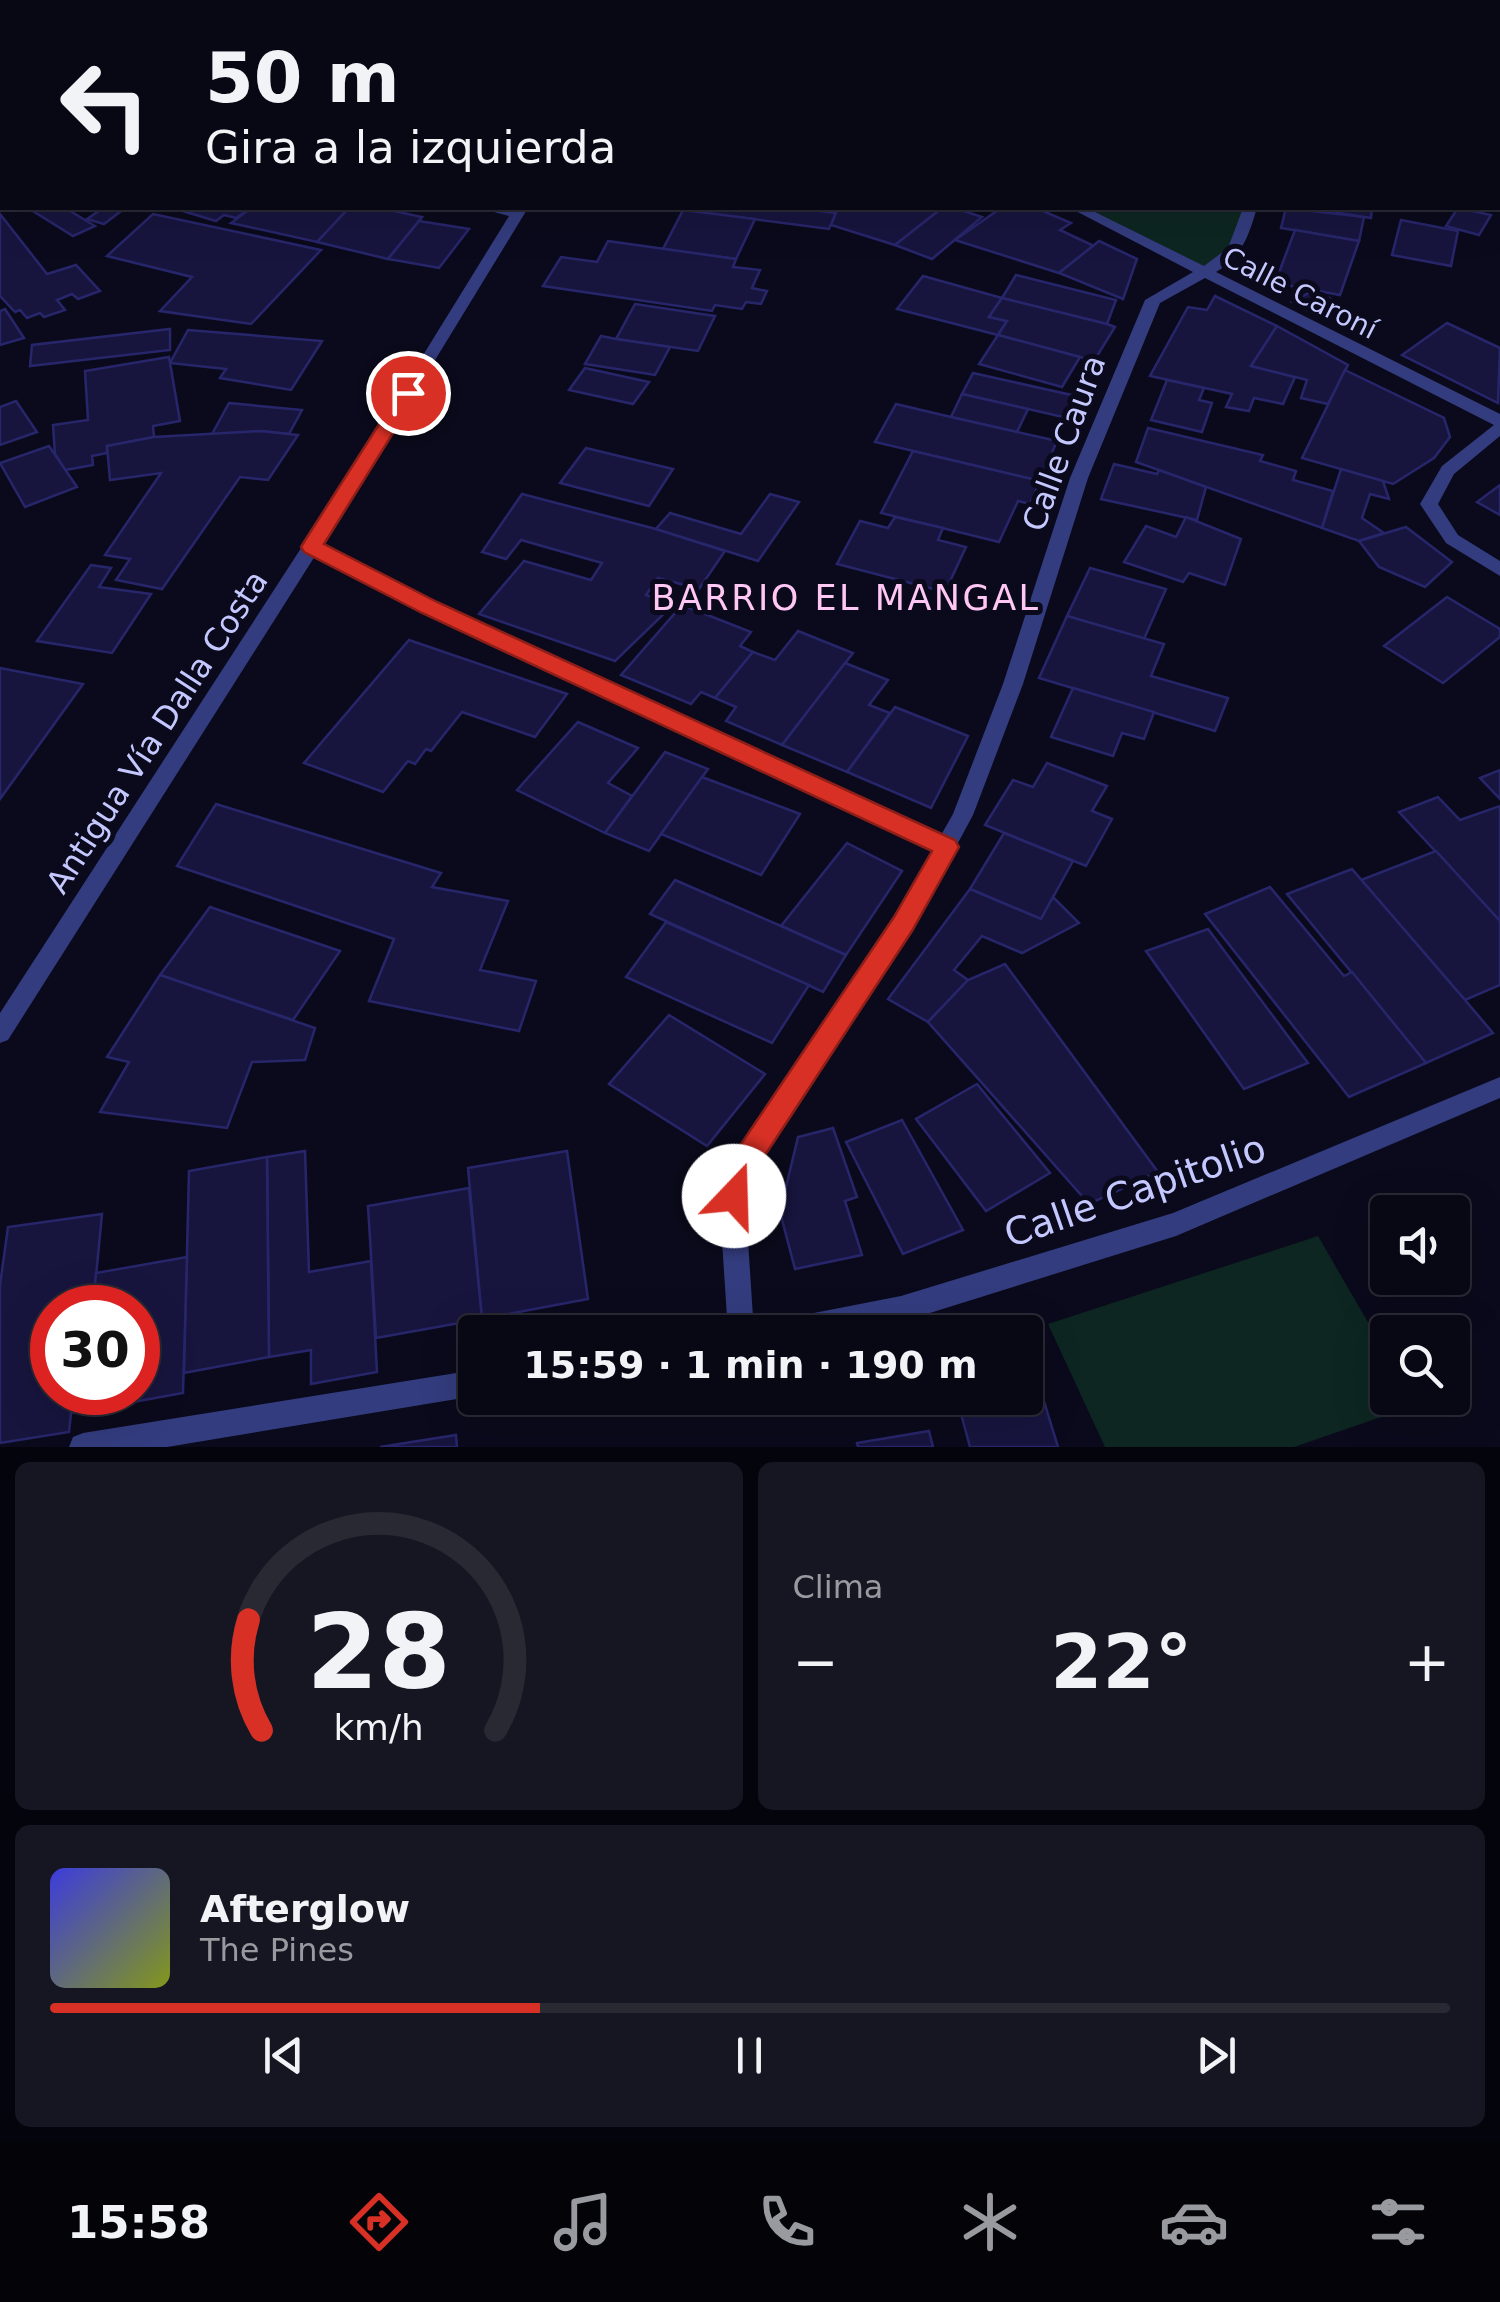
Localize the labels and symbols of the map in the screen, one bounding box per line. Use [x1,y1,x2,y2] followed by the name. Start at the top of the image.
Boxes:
[1217,240,1384,347] street label: Calle Caroní
[1015,350,1113,536] street label: Calle Caura
[366,351,451,436] pin
[38,564,276,900] street label: Antigua Vía Dalla Costa
[651,578,1041,618] district label: BARRIO EL MANGAL
[999,1126,1271,1256] street label: Calle Capitolio
[682,1144,786,1248] position arrow
[30,1285,160,1415] speed limit sign: 30

